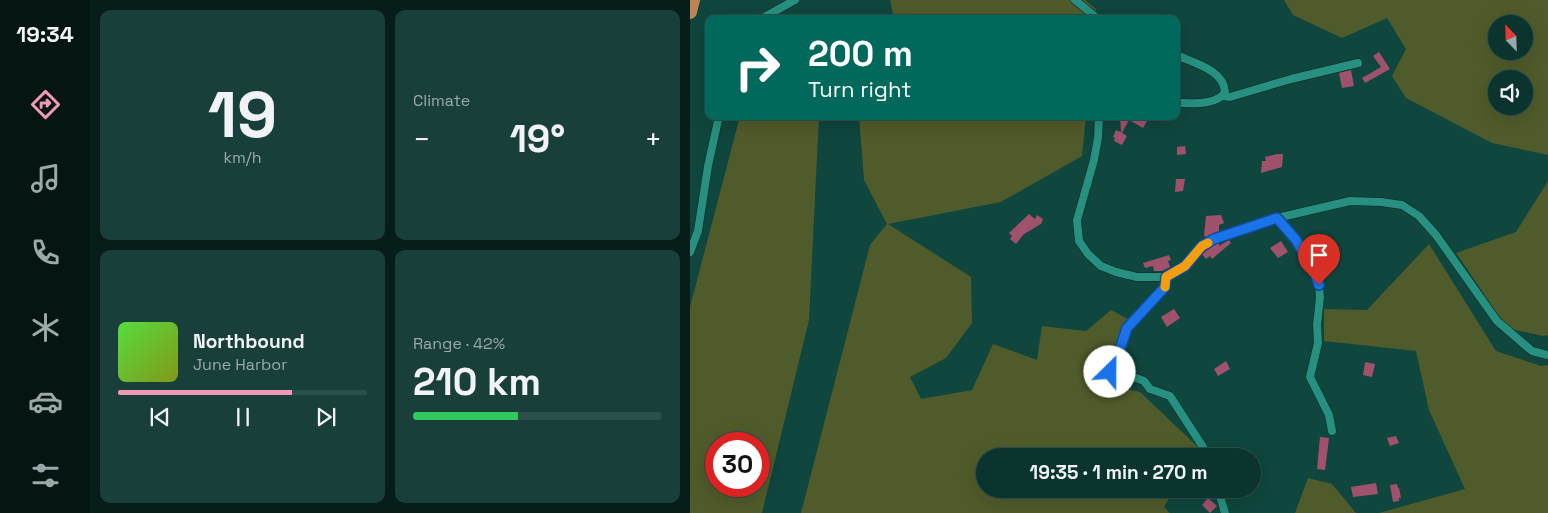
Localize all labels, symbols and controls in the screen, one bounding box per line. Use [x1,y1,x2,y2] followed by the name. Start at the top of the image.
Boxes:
[1488,15,1532,60] north arrow
[1488,15,1533,115] map controls
[16,20,74,48] text: 19:34
[808,32,913,76] text: 200 m
[725,35,790,100] icon: right
[1488,70,1533,115] button: sound
[208,73,277,156] text: 19
[808,75,911,103] text: Turn right
[28,87,63,122] icon: directions
[413,90,470,111] text: Climate
[510,115,565,163] text: 19°
[413,121,430,157] text: −
[645,121,662,157] text: +
[223,147,262,168] text: km/h
[28,161,63,196] icon: music
[1298,234,1340,285] pin
[28,235,63,270] icon: phone
[1305,241,1333,269] icon: arrive
[28,310,63,345] icon: climate
[193,329,305,354] text: Northbound
[413,333,505,354] text: Range · 42%
[1083,345,1135,397] position arrow
[193,354,287,375] text: June Harbor
[413,358,541,406] text: 210 km
[28,384,63,419] icon: car
[146,403,174,431] icon: previous
[229,403,257,431] icon: pause
[312,403,340,431] icon: next
[705,432,770,497] speed limit sign: 30
[28,458,63,493] icon: filters
[1030,460,1207,485] text: 19:35 · 1 min · 270 m

